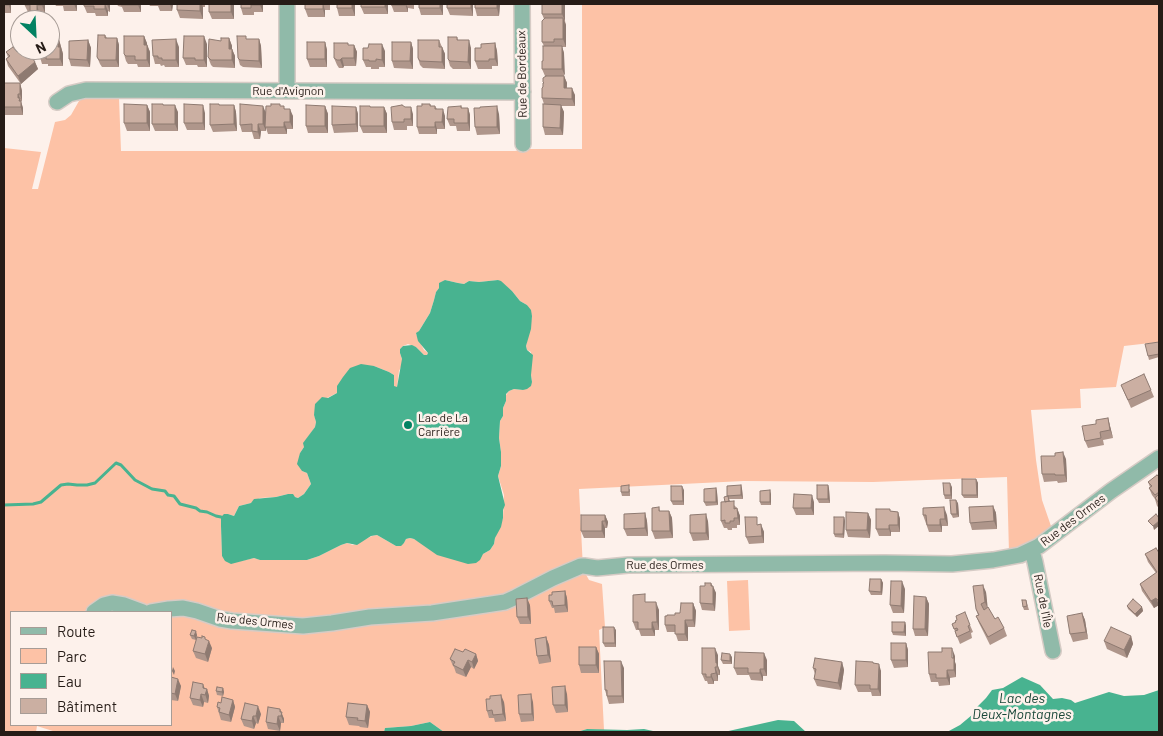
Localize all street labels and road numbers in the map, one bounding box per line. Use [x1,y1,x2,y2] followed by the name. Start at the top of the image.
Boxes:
[514,30,530,118] street label: Rue de Bordeaux
[252,84,324,98] street label: Rue d'Avignon
[1038,491,1108,549] street label: Rue des Ormes
[626,558,704,572] street label: Rue des Ormes
[1031,573,1055,629] street label: Rue de l'Île
[216,610,294,632] street label: Rue des Ormes

